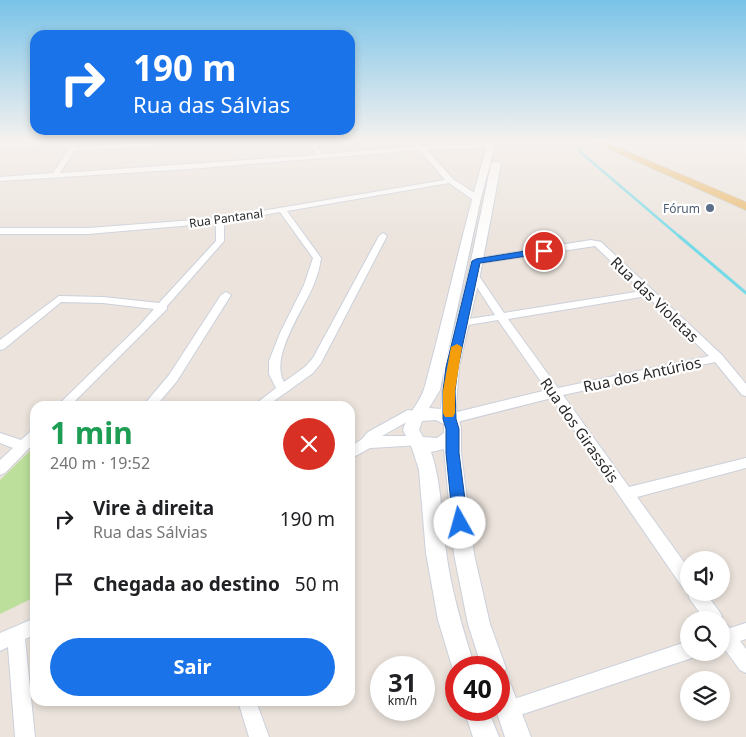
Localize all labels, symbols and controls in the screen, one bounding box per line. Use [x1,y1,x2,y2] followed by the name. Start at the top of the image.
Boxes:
[133,44,236,91] text: 190 m
[50,50,115,115] icon: right
[133,89,290,119] text: Rua das Sálvias
[663,200,700,217] place label: Fórum
[704,202,716,214] marker: Fórum
[188,204,264,232] street label: Rua Pantanal
[523,230,565,272] pin
[530,237,558,265] icon: arrive
[607,252,703,346] street label: Rua das Violetas
[581,352,703,396] street label: Rua dos Antúrios
[536,374,624,486] street label: Rua dos Girassóis
[50,412,133,453] text: 1 min
[283,418,335,470] button: close
[50,452,150,474] text: 240 m · 19:52
[93,495,214,521] text: Vire à direita
[433,496,485,548] position arrow
[50,505,78,533] icon: right
[280,506,335,532] text: 190 m
[93,521,207,543] text: Rua das Sálvias
[680,551,730,721] map controls
[680,551,730,601] button: sound
[50,570,78,598] icon: arrive
[93,571,280,597] text: Chegada ao destino
[295,571,339,597] text: 50 m
[680,611,730,661] button: search
[50,638,335,696] button: Sair
[445,656,510,721] speed limit sign: 40
[388,665,417,699] text: 31
[680,671,730,721] button: layers
[388,692,417,709] text: km/h

